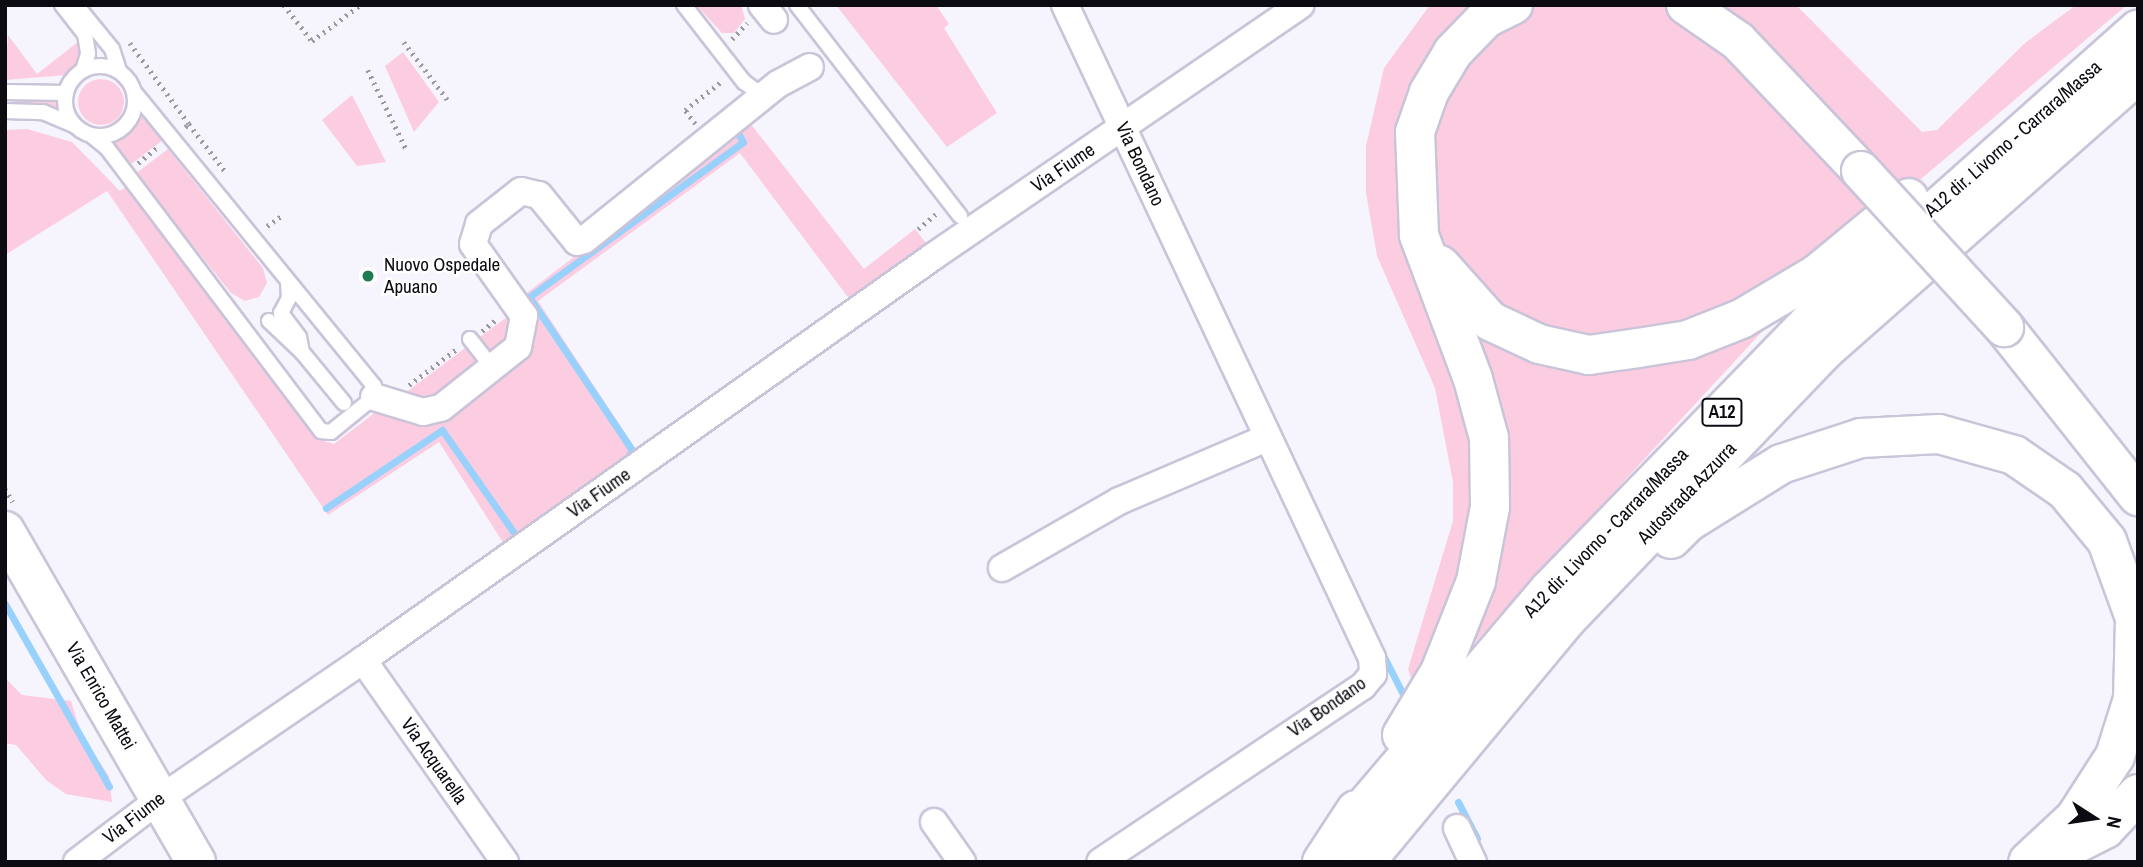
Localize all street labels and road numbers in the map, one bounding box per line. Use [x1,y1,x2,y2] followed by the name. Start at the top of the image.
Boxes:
[1920,56,2106,222] street label: A12 dir. Livorno - Carrara/Massa
[1111,118,1169,210] street label: Via Bondano
[1027,139,1099,197] street label: Via Fiume
[1701,398,1743,426] road number: A12
[1632,437,1742,549] street label: Autostrada Azzurra
[1519,443,1693,623] street label: A12 dir. Livorno - Carrara/Massa
[563,463,635,523] street label: Via Fiume
[61,638,141,754] street label: Via Enrico Mattei
[1284,672,1370,742] street label: Via Bondano
[396,713,472,809] street label: Via Acquarella
[99,787,169,849] street label: Via Fiume

